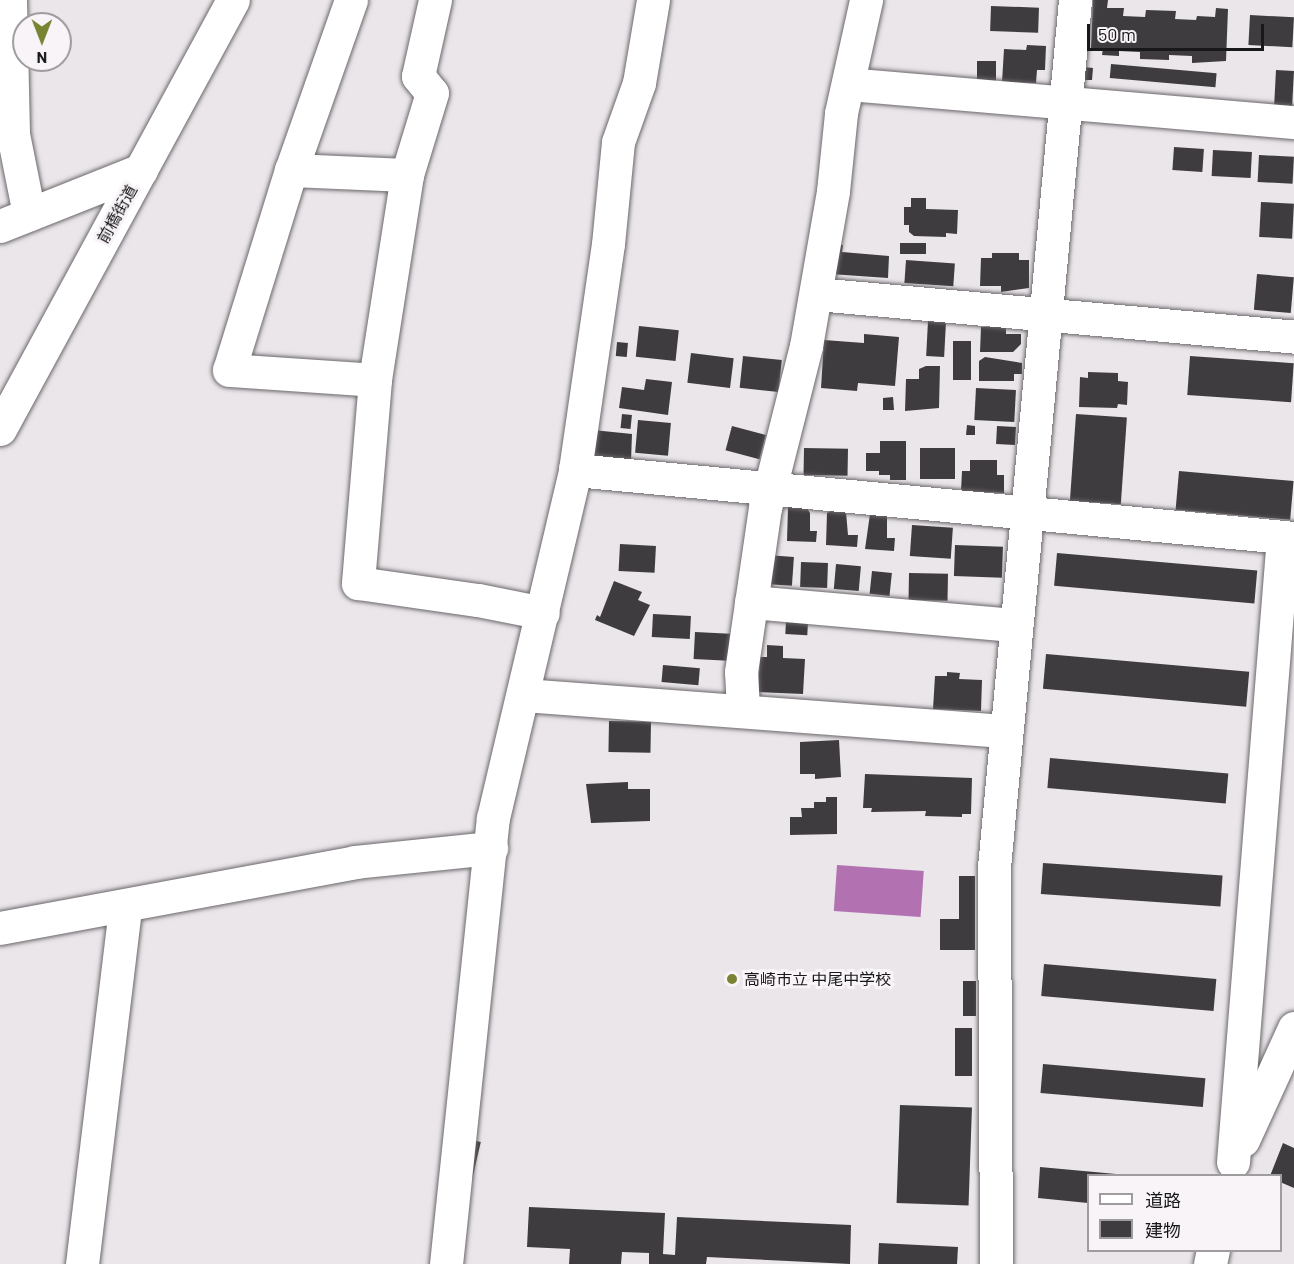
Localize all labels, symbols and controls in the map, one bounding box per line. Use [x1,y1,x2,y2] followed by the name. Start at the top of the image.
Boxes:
[12,12,72,72] north arrow
[1090,12,1267,50] scale bar
[1098,23,1136,45] text: 50 m
[37,49,47,68] text: N
[93,181,141,247] street label: 前橋街道
[744,969,891,989] place label: 高崎市立 中尾中学校
[725,972,739,986] marker: 高崎市立 中尾中学校
[1087,1174,1282,1252] legend
[1145,1189,1181,1211] text: 道路
[1145,1219,1181,1241] text: 建物

